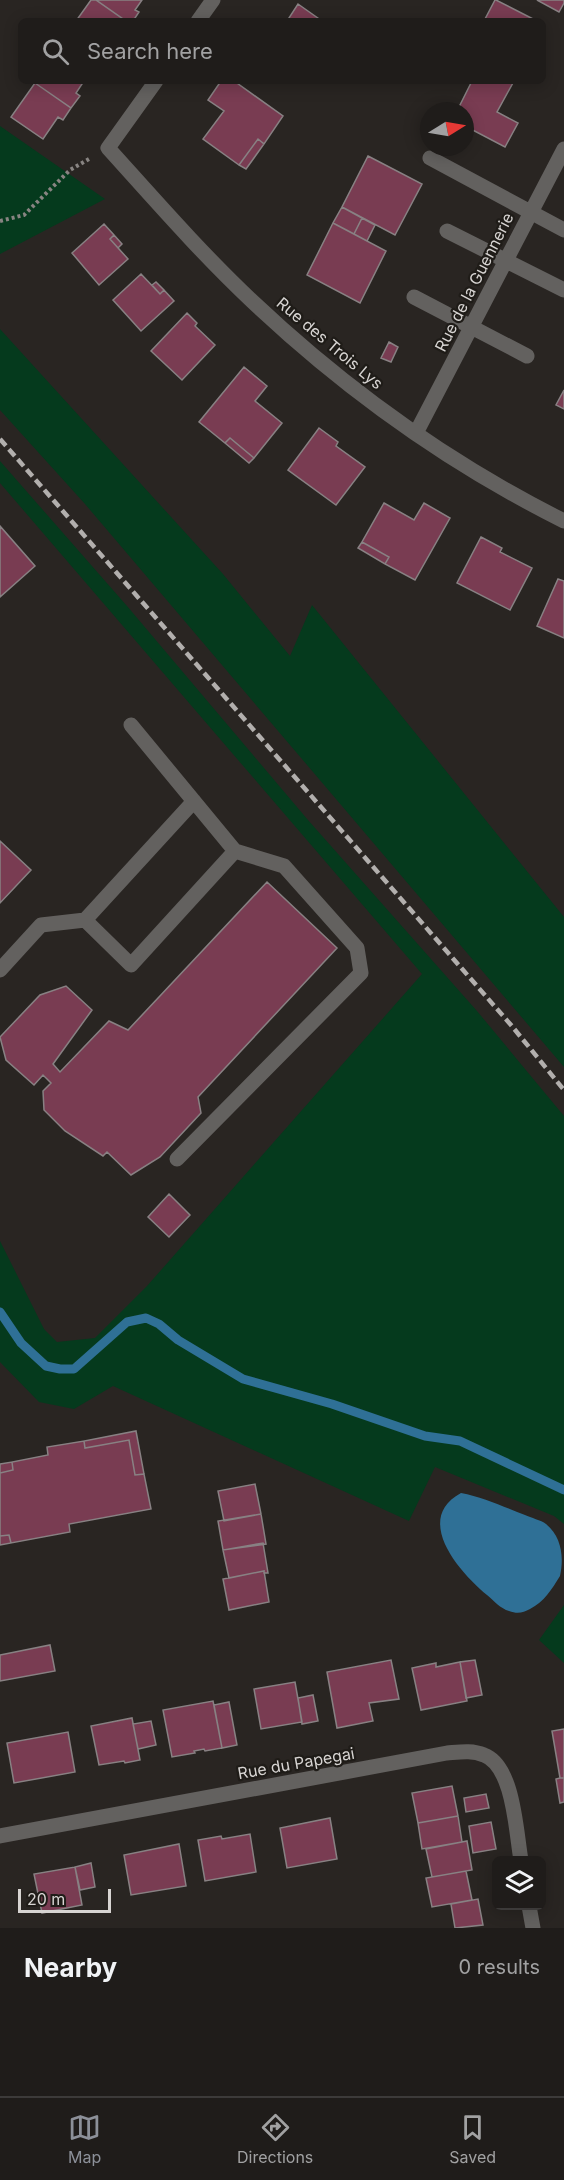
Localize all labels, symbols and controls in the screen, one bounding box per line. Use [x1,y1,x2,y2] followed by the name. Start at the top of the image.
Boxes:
[18,18,546,84] search box
[39,35,72,68] icon: search
[87,38,213,64] text: Search here
[420,102,474,156] north arrow
[430,209,518,355] street label: Rue de la Guennerie
[273,293,387,393] street label: Rue des Trois Lys
[236,1743,356,1783] street label: Rue du Papegai
[492,1856,546,1910] map controls
[492,1856,546,1910] button: layers
[18,1886,111,1914] scale bar
[27,1889,65,1909] text: 20 m
[24,1952,117,1983] text: Nearby
[458,1955,540,1979] text: 0 results
[68,2111,101,2167] tab: Map
[237,2111,313,2167] tab: Directions
[449,2111,496,2167] tab: Saved

